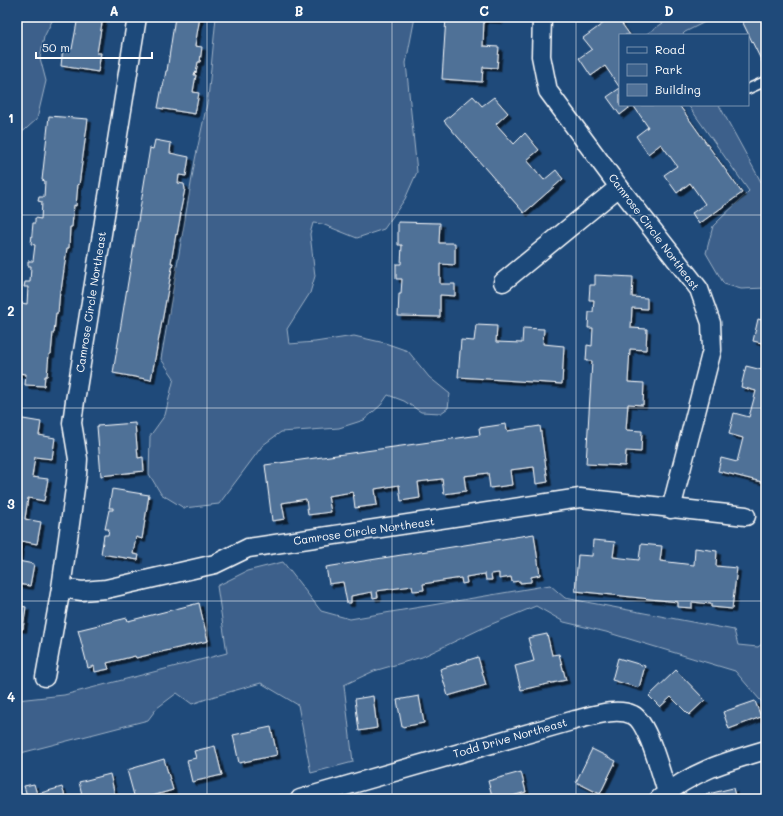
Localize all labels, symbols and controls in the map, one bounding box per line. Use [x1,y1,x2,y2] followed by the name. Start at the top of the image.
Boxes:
[109,2,119,19] text: A
[295,2,304,19] text: B
[479,2,489,19] text: C
[664,2,674,19] text: D
[36,34,152,60] scale bar
[619,34,749,106] legend
[42,39,70,55] text: 50 m
[655,41,685,57] text: Road
[655,61,682,77] text: Park
[655,81,701,97] text: Building
[8,109,14,126] text: 1
[606,170,703,293] street label: Camrose Circle Northeast
[72,230,109,373] street label: Camrose Circle Northeast
[7,302,15,319] text: 2
[7,495,15,512] text: 3
[292,513,436,548] street label: Camrose Circle Northeast
[7,688,15,705] text: 4
[451,714,569,761] street label: Todd Drive Northeast

